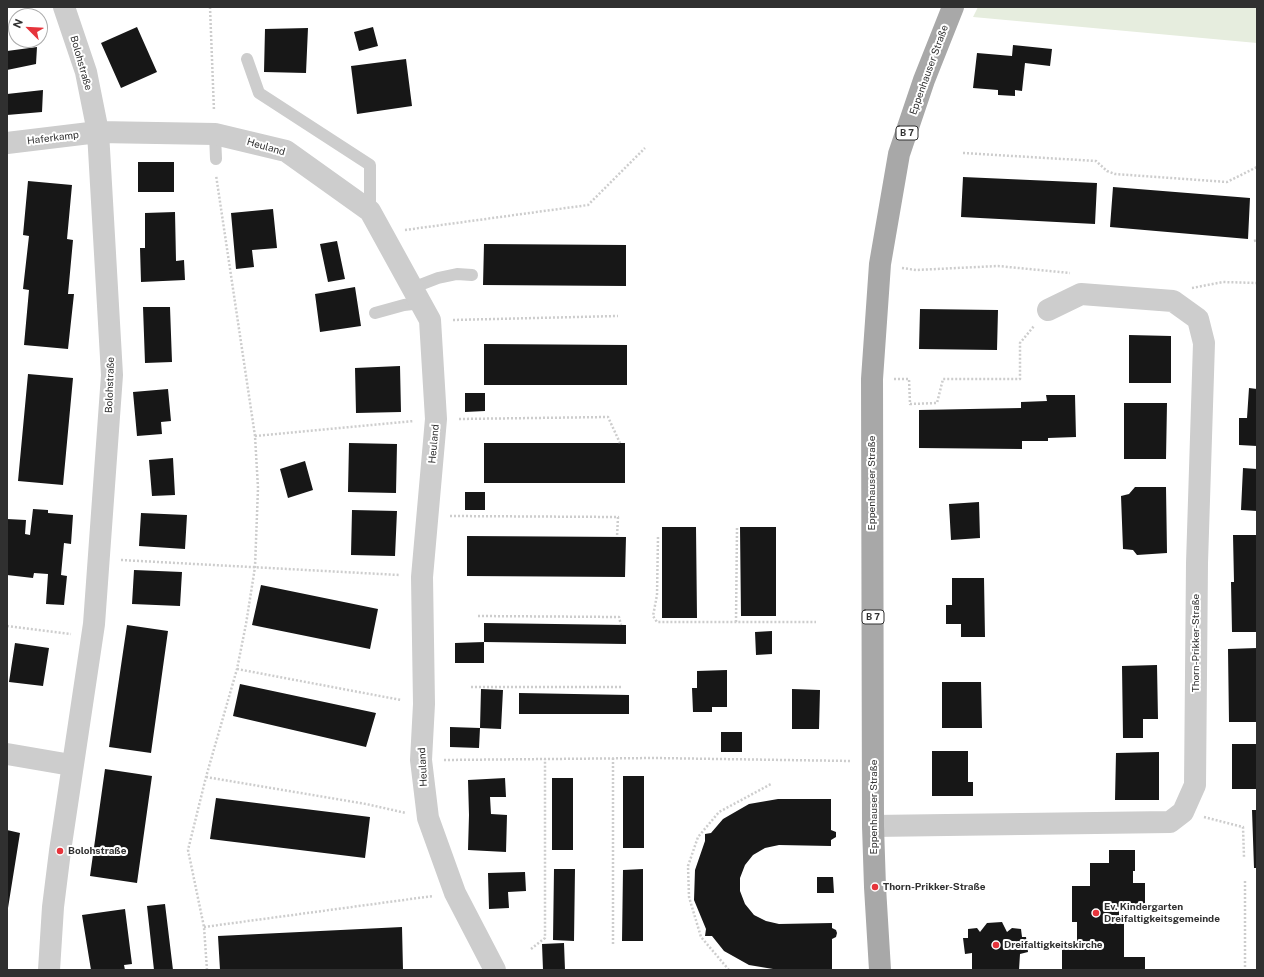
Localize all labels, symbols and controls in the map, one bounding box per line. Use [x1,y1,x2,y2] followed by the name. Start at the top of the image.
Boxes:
[8,8,48,48] north arrow
[11,17,25,30] text: N
[907,23,951,117] street label: Eppenhauser Straße
[67,34,95,92] street label: Bolohstraße
[896,126,918,140] road number: B 7
[26,129,80,147] street label: Haferkamp
[245,136,287,158] street label: Heuland
[103,357,117,413] street label: Bolohstraße
[426,424,442,464] street label: Heuland
[866,436,878,530] street label: Eppenhauser Straße
[1190,594,1202,692] street label: Thorn-Prikker-Straße
[862,610,884,624] road number: B 7
[416,747,430,787] street label: Heuland
[868,760,880,854] street label: Eppenhauser Straße
[68,845,126,857] place label: Bolohstraße
[55,846,65,856] marker: Bolohstraße
[883,881,986,893] place label: Thorn-Prikker-Straße
[870,882,880,892] marker: Thorn-Prikker-Straße
[1104,901,1220,924] place label: Ev. Kindergarten Dreifaltigkeitsgemeinde
[1091,908,1101,918] marker: Ev. Kindergarten Dreifaltigkeitsgemeinde
[1004,939,1103,951] place label: Dreifaltigkeitskirche
[991,940,1001,950] marker: Dreifaltigkeitskirche

